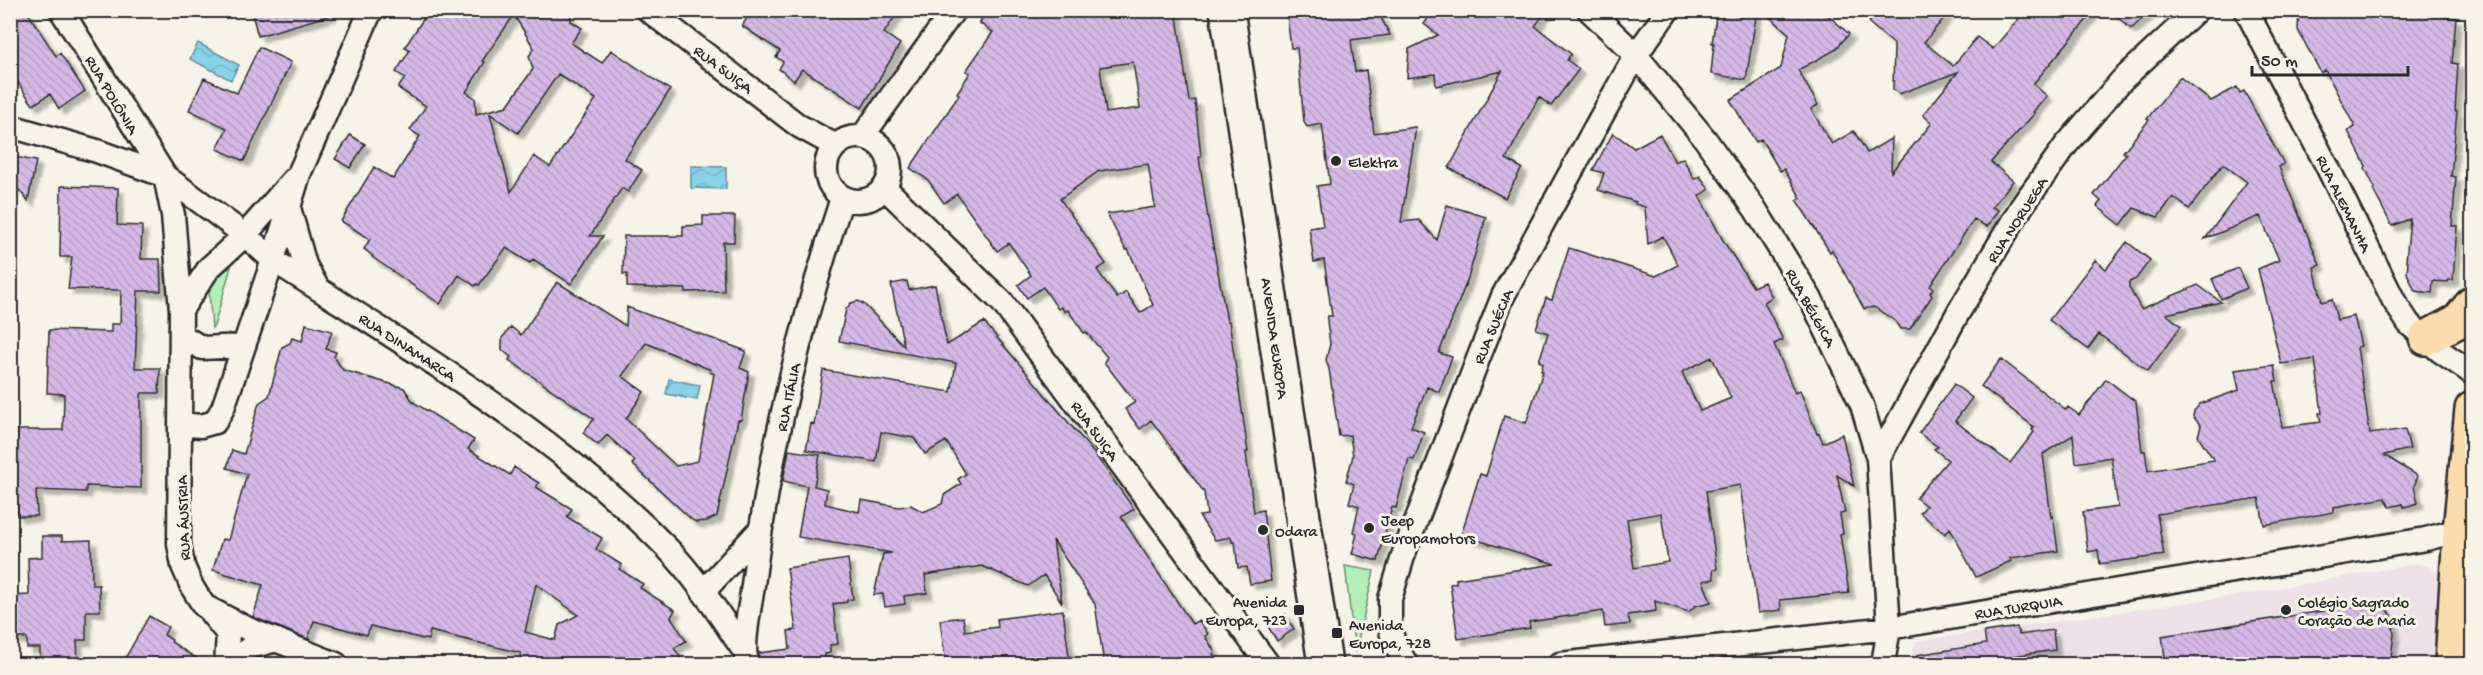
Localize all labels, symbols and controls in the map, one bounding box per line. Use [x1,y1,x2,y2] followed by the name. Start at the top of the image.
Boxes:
[2252,39,2408,77] scale bar
[688,42,757,100] street label: RUA SUIÇA
[2261,52,2298,73] text: 50 m
[79,53,142,140] street label: RUA POLÔNIA
[2310,153,2374,258] street label: RUA ALEMANHA
[1329,154,1343,168] marker: Elektra
[1348,155,1399,174] place label: Elektra
[1984,173,2054,267] street label: RUA NORUEGA
[1780,266,1839,353] street label: RUA BÉLGICA
[1255,277,1291,402] street label: AVENIDA EUROPA
[1471,286,1520,368] street label: RUA SUÉCIA
[354,310,460,388] street label: RUA DINAMARCA
[773,360,807,434] street label: RUA ITÁLIA
[1065,398,1122,467] street label: RUA SUIÇA
[173,474,196,561] street label: RUA ÁUSTRIA
[1381,513,1476,550] place label: Jeep Europamotors
[1362,521,1376,535] marker: Jeep Europamotors
[1256,523,1270,537] marker: Odara
[1275,524,1319,543] place label: Odara
[1974,593,2065,626] street label: RUA TURQUIA
[1206,595,1288,632] place label: Avenida Europa, 723
[2298,595,2416,632] place label: Colégio Sagrado Coração de Maria
[1292,603,1306,617] marker: Avenida Europa, 723
[2279,603,2293,617] marker: Colégio Sagrado Coração de Maria
[1349,618,1431,655] place label: Avenida Europa, 728
[1330,626,1344,640] marker: Avenida Europa, 728

